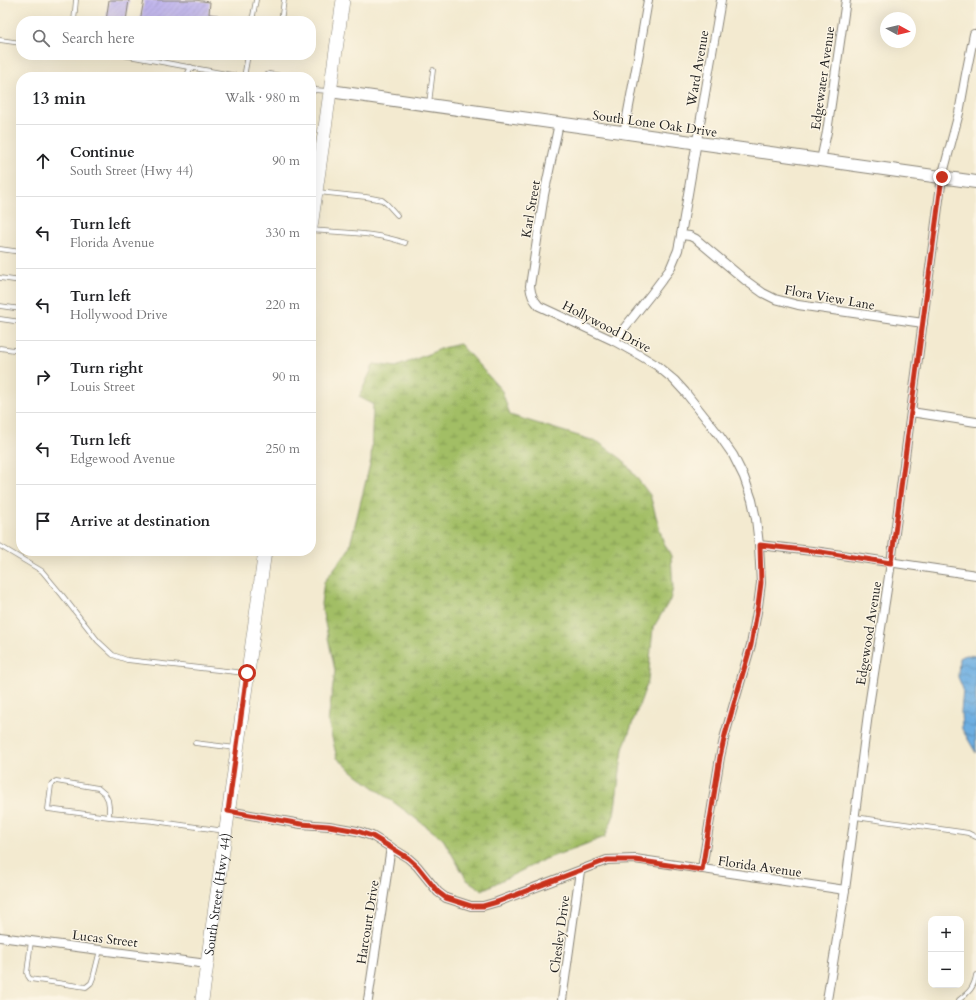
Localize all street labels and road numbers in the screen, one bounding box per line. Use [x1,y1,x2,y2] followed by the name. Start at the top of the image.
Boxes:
[807,25,839,131] street label: Edgewater Avenue
[682,28,714,109] street label: Ward Avenue
[591,106,719,142] street label: South Lone Oak Drive
[517,179,545,239] street label: Karl Street
[783,281,876,315] street label: Flora View Lane
[559,297,654,357] street label: Hollywood Drive
[852,580,886,687] street label: Edgewood Avenue
[200,832,235,957] street label: South Street (Hwy 44)
[717,852,803,882] street label: Florida Avenue
[352,879,384,966] street label: Harcourt Drive
[546,894,574,974] street label: Chesley Drive
[71,926,139,952] street label: Lucas Street

